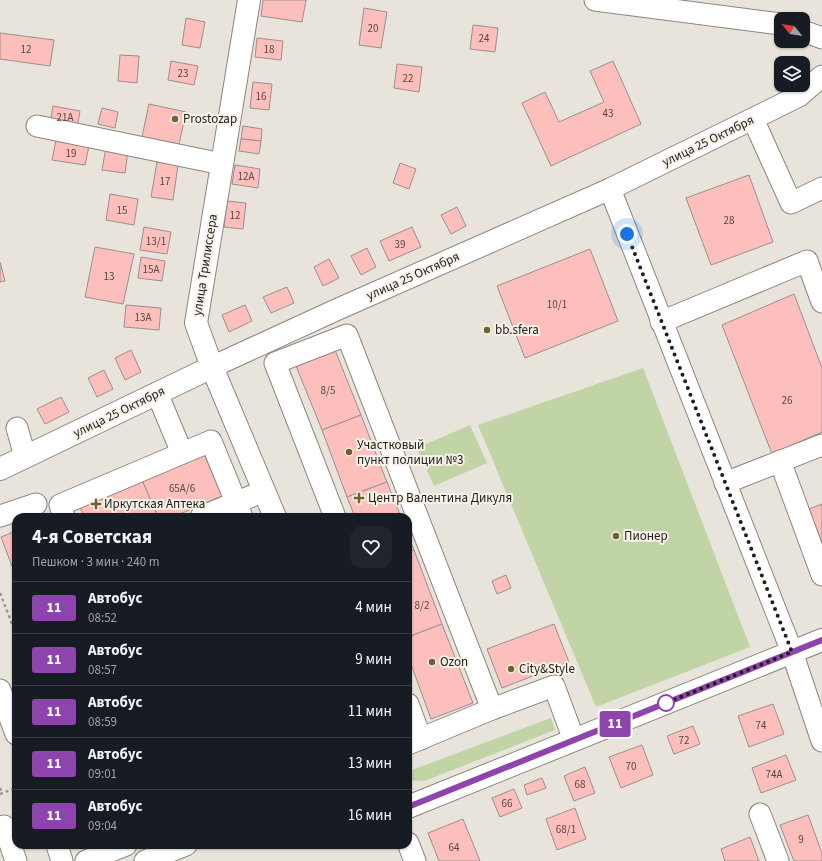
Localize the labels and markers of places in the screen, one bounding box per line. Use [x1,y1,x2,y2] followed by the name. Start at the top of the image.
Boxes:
[183,110,237,128] place label: Prostozap
[170,114,180,124] marker: Prostozap
[495,321,539,339] place label: bb.sfera
[482,325,492,335] marker: bb.sfera
[357,436,463,469] place label: Участковый пункт полиции №3
[344,447,354,457] marker: Участковый пункт полиции №3
[368,489,512,507] place label: Центр Валентина Дикуля
[353,492,365,504] marker: Центр Валентина Дикуля
[104,495,205,513] place label: Иркутская Аптека
[91,499,101,509] marker: Иркутская Аптека
[624,527,668,545] place label: Пионер
[611,531,621,541] marker: Пионер
[440,653,468,671] place label: Ozon
[427,657,437,667] marker: Ozon
[519,660,575,678] place label: City&Style
[506,664,516,674] marker: City&Style
[657,694,675,712] unlabelled marker

